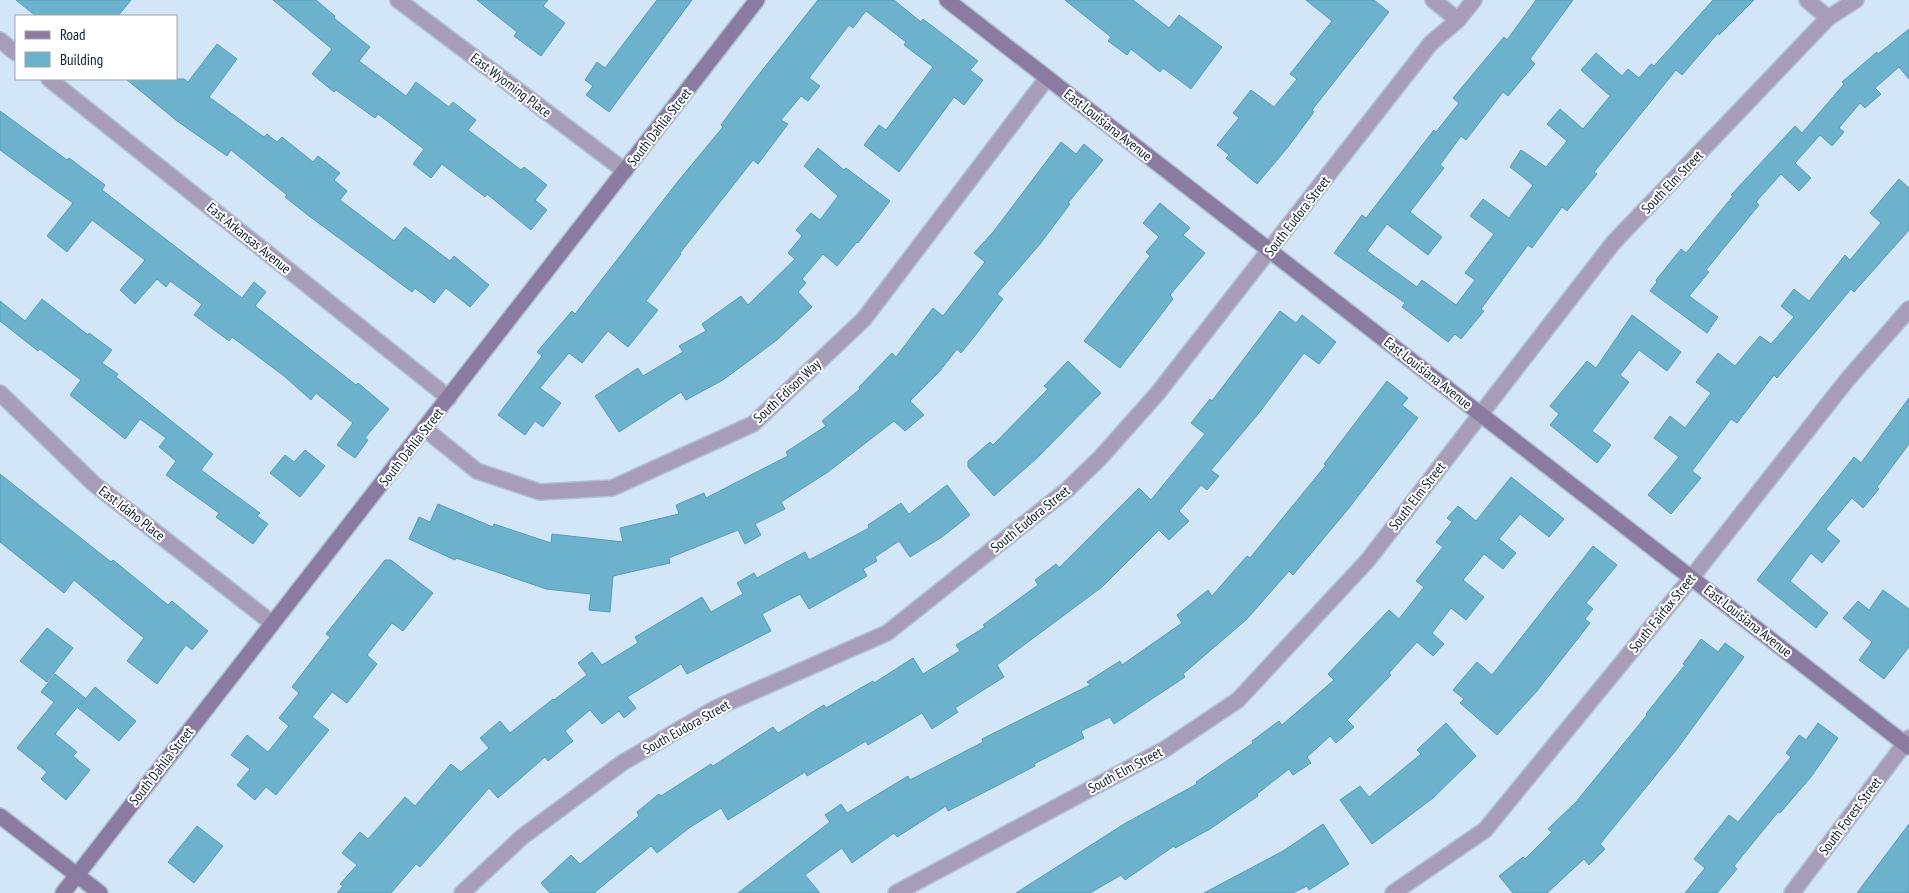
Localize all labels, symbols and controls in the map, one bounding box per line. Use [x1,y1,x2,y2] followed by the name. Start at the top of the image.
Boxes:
[15,15,178,80] legend
[60,25,86,44] text: Road
[467,49,555,121] street label: East Wyoming Place
[60,50,103,69] text: Building
[623,84,695,170] street label: South Dahlia Street
[1060,85,1156,165] street label: East Louisiana Avenue
[1637,146,1707,218] street label: South Elm Street
[1260,172,1334,260] street label: South Eudora Street
[203,198,295,278] street label: East Arkansas Avenue
[1380,333,1476,413] street label: East Louisiana Avenue
[750,355,825,427] street label: South Edison Way
[375,404,447,490] street label: South Dahlia Street
[1385,458,1449,534] street label: South Elm Street
[987,481,1073,556] street label: South Eudora Street
[95,482,169,545] street label: East Idaho Place
[1625,570,1699,656] street label: South Fairfax Street
[1700,581,1796,661] street label: East Louisiana Avenue
[639,696,733,758] street label: South Eudora Street
[125,723,197,809] street label: South Dahlia Street
[1085,743,1165,797] street label: South Elm Street
[1815,773,1885,859] street label: South Forest Street

